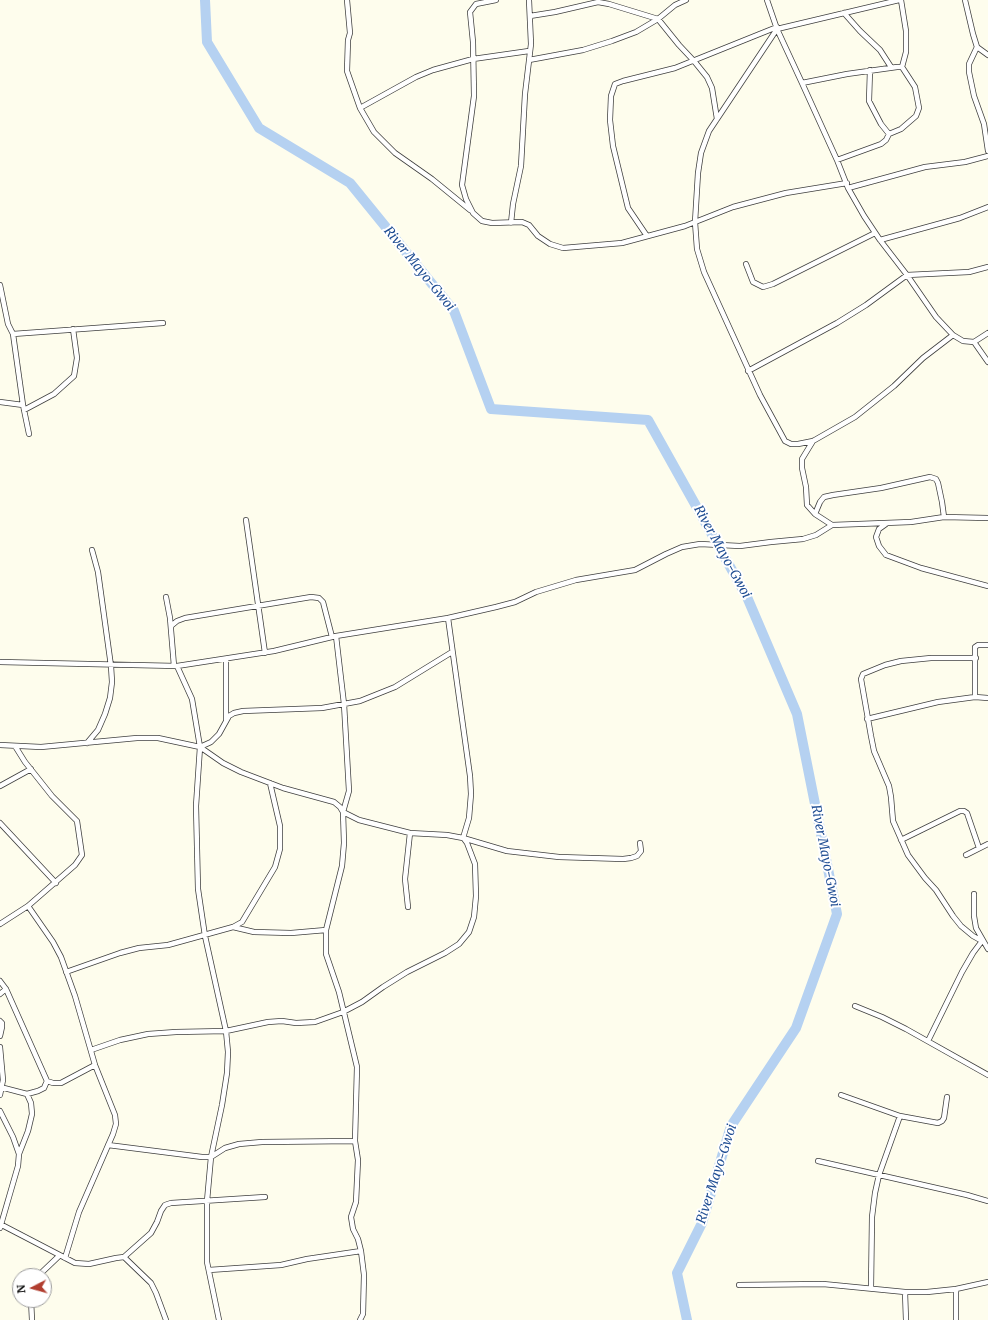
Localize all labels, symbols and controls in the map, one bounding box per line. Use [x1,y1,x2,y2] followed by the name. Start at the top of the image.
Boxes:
[380,224,458,314] water label: River Mayo-Gwoi
[690,503,754,601] water label: River Mayo-Gwoi
[807,804,843,908] water label: River Mayo-Gwoi
[694,1122,740,1226] water label: River Mayo-Gwoi
[12,1268,52,1308] north arrow
[14,1284,28,1294] text: N

